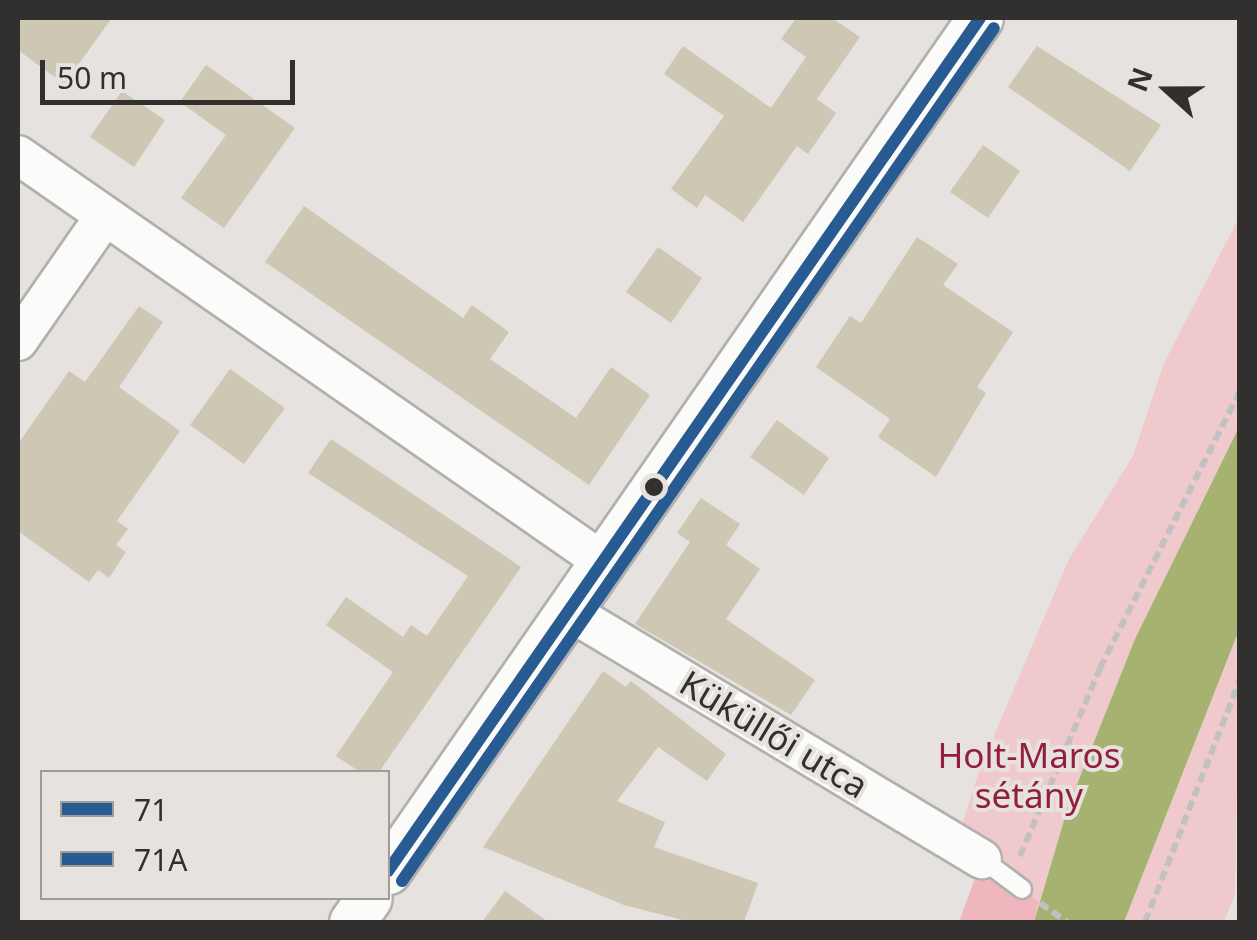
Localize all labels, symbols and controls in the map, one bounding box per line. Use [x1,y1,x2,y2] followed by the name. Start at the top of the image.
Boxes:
[45,40,300,102] scale bar
[1117,40,1217,140] north arrow
[57,57,127,98] text: 50 m
[1117,62,1161,97] text: N
[644,477,664,497] unlabelled marker
[672,661,876,807] street label: Küküllői utca
[937,734,1121,816] park label: Holt-Maros sétány
[40,770,390,900] legend
[134,789,168,830] text: 71
[134,839,188,880] text: 71A

